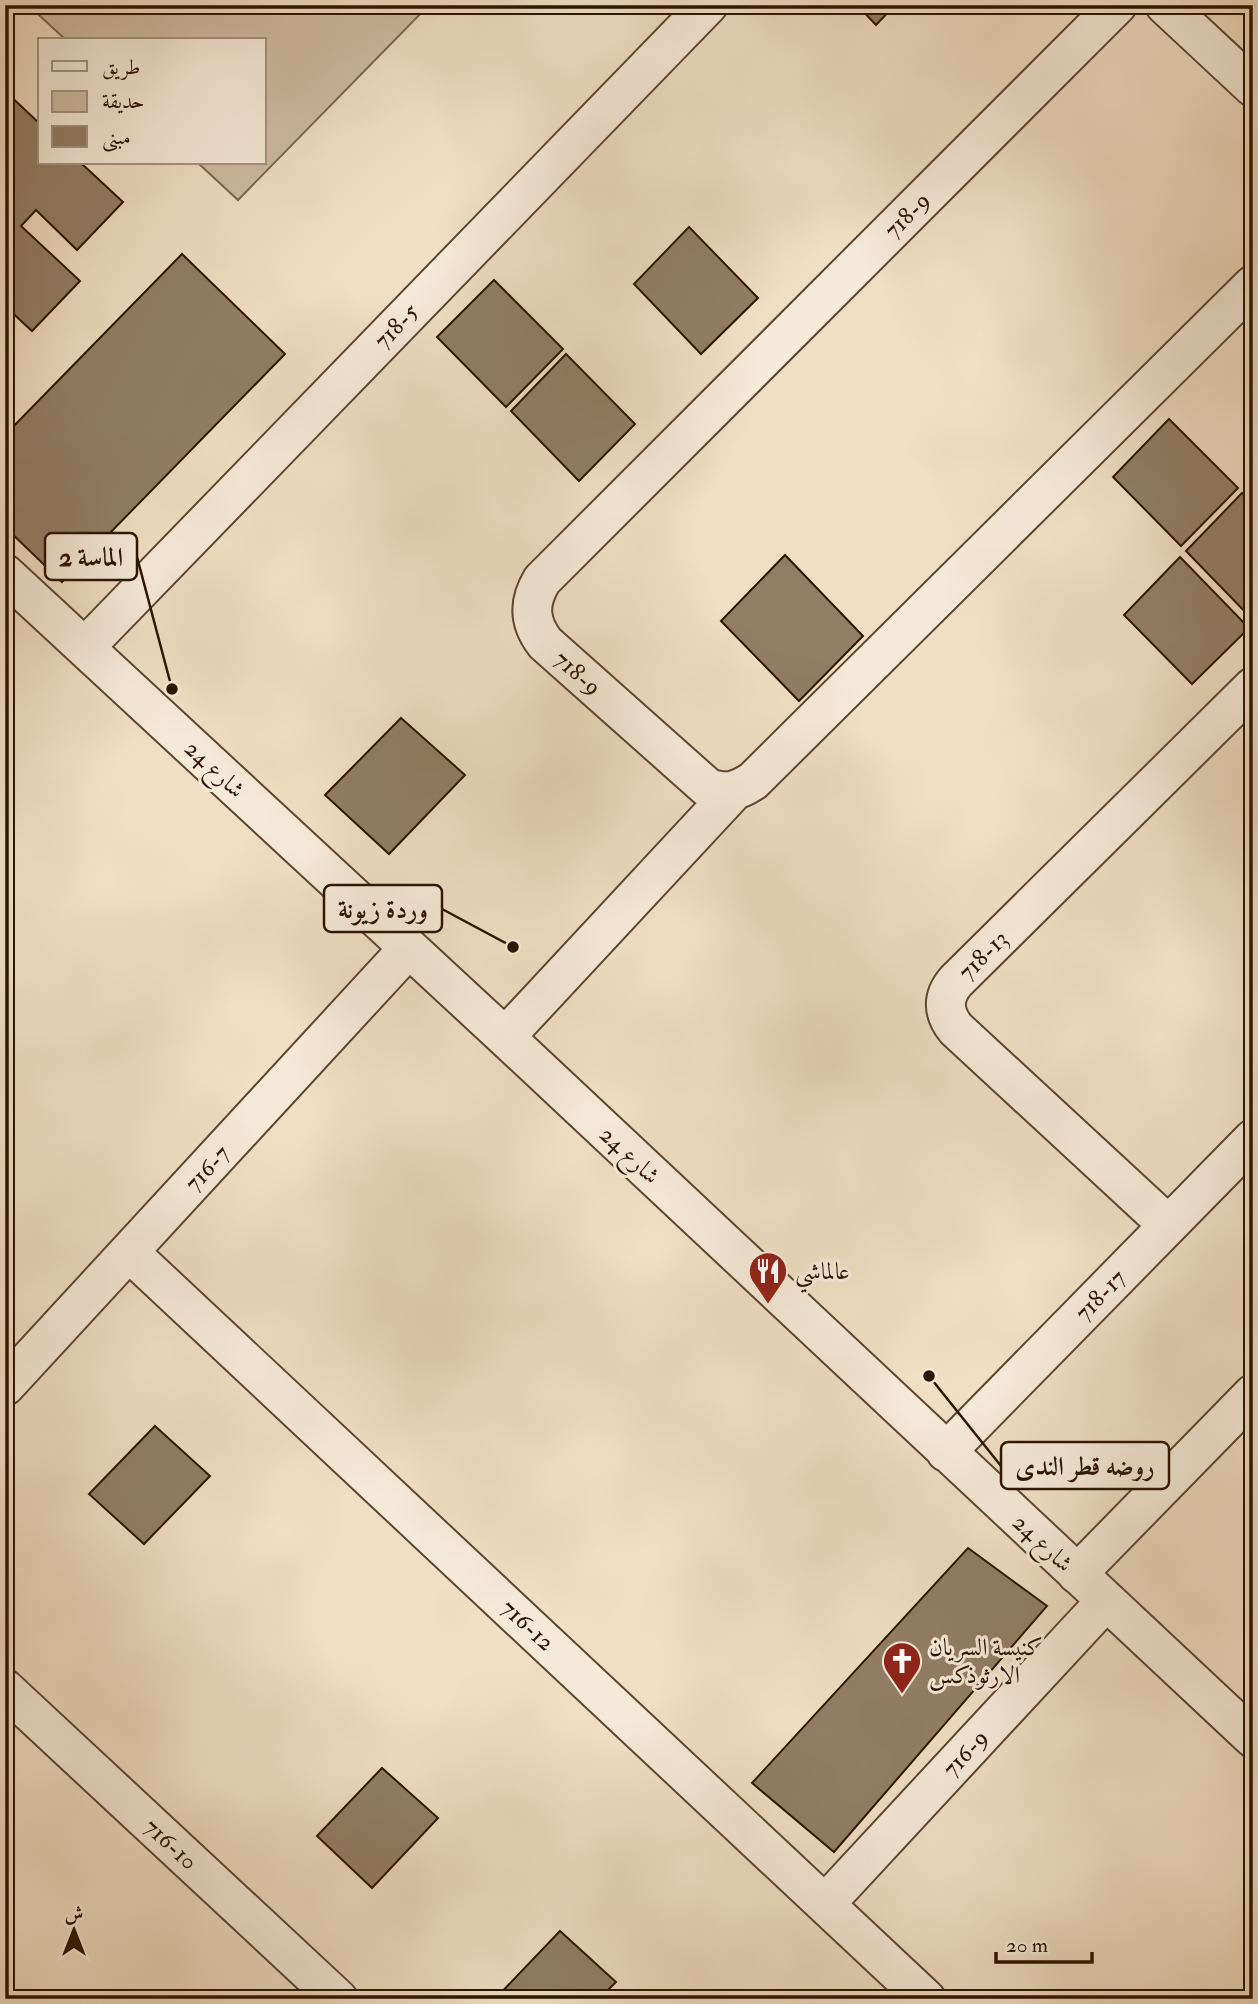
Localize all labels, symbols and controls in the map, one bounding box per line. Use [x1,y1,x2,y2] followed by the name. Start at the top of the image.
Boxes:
[38,38,266,164] legend
[102,54,140,81] text: طريق
[102,88,145,115] text: حديقة
[102,124,131,152] text: مبنى
[878,186,937,245] street label: 718-9
[367,297,426,356] street label: 718-5
[45,533,137,580] callout: الماسة 2
[59,542,123,574] text: الماسة 2
[547,644,608,703] street label: 718-9
[175,734,251,808] street label: شارع 24
[324,885,442,932] callout: وردة زيونة
[338,894,428,926] text: وردة زيونة
[952,924,1015,987] street label: 718-13
[590,1120,666,1194] street label: شارع 24
[178,1138,237,1198] street label: 716-7
[747,1250,789,1305] restaurant icon: عالماشي
[795,1256,850,1293] place label: عالماشي
[1068,1263,1133,1328] street label: 718-17
[1001,1442,1169,1489] callout: روضه قطر الندى
[1015,1451,1155,1483] text: روضه قطر الندى
[1003,1508,1079,1582] street label: شارع 24
[494,1593,561,1658] street label: 716-12
[929,1632,1043,1691] place label: كنيسة السريان الارثوذكس
[881,1640,923,1695] church icon: كنيسة السريان الارثوذكس
[936,1723,995,1784] street label: 716-9
[137,1812,204,1877] street label: 716-10
[38,1896,108,1966] north arrow
[65,1902,83,1926] text: ش
[996,1920,1092,1964] scale bar
[1006,1932,1048,1959] text: 20 m

